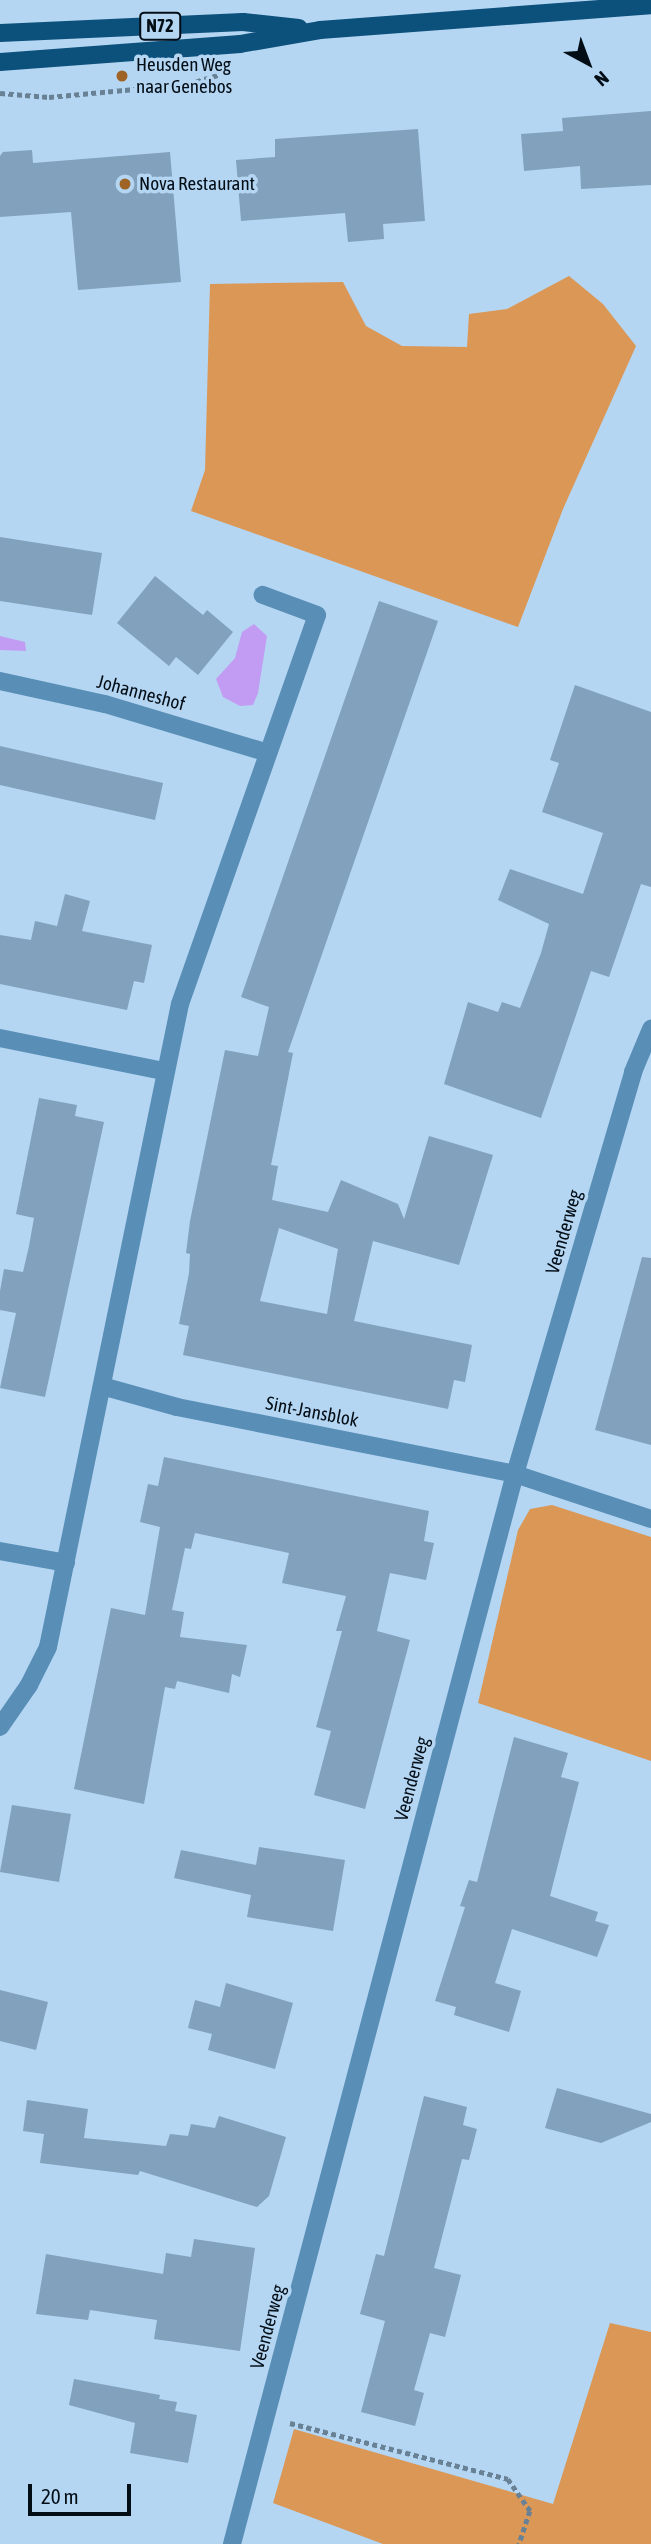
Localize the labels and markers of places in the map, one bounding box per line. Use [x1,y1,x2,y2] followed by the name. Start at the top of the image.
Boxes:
[136,54,232,98] place label: Heusden Weg naar Genebos
[114,68,130,84] marker: Heusden Weg naar Genebos
[139,173,255,195] place label: Nova Restaurant
[117,176,133,192] marker: Nova Restaurant

